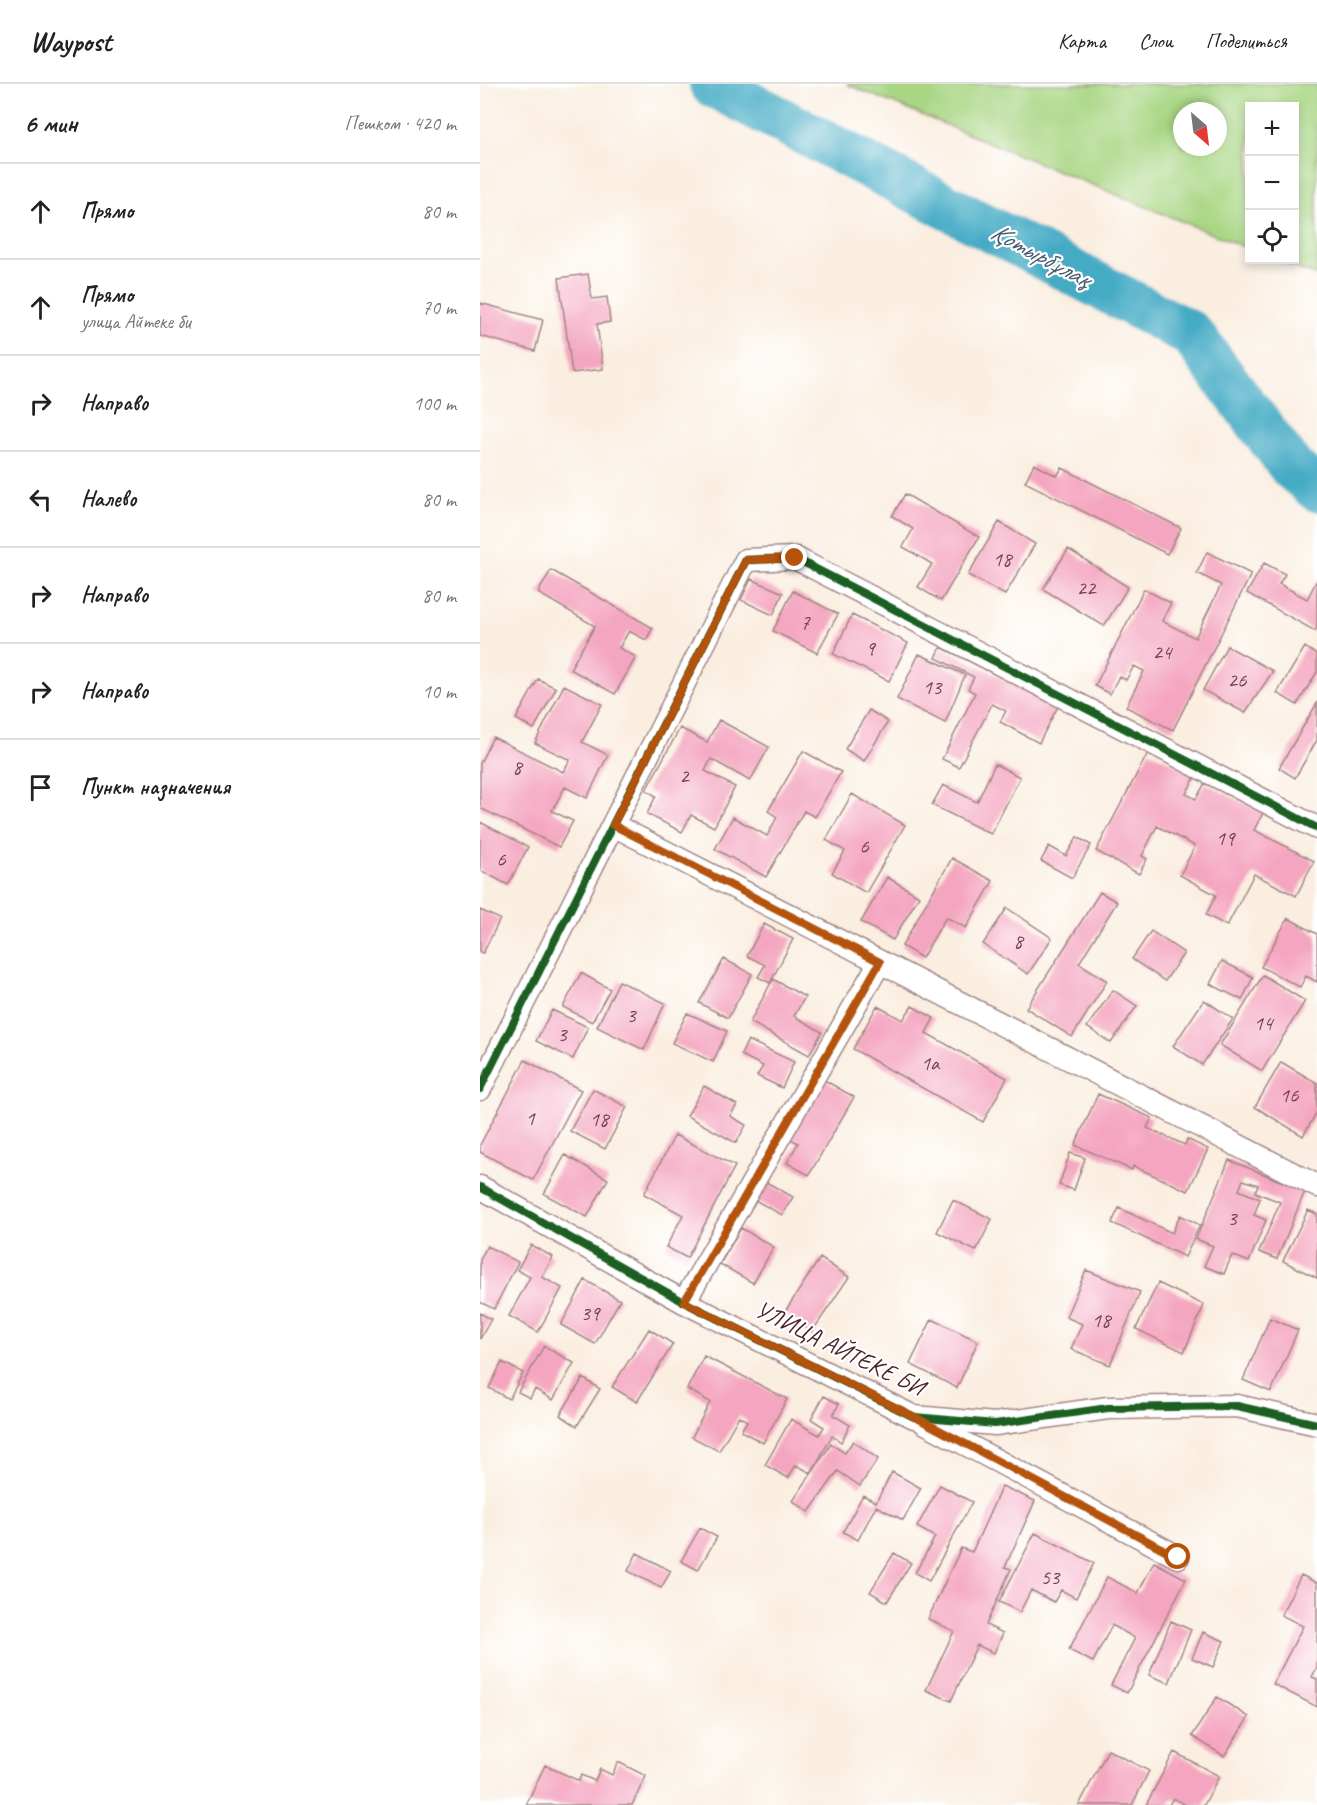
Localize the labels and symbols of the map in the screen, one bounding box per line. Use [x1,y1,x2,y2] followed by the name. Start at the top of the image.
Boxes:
[1173,102,1227,156] north arrow
[985,215,1100,297] water label: Қотырбұлақ
[781,544,807,570] route end
[993,546,1014,572] house number: 18
[1077,575,1097,601] house number: 22
[800,609,811,635] house number: 7
[865,635,876,661] house number: 9
[1153,639,1174,665] house number: 24
[1228,667,1247,693] house number: 26
[923,674,943,700] house number: 13
[512,754,524,780] house number: 8
[679,763,690,789] house number: 2
[1216,825,1236,851] house number: 19
[859,833,869,859] house number: 6
[496,846,506,872] house number: 6
[1013,928,1025,954] house number: 8
[626,1002,637,1028] house number: 3
[1254,1010,1275,1036] house number: 14
[557,1021,568,1047] house number: 3
[921,1050,941,1076] house number: 1а
[1280,1082,1299,1108] house number: 16
[525,1105,536,1131] house number: 1
[590,1106,611,1132] house number: 18
[1227,1205,1238,1231] house number: 3
[751,1294,933,1403] street label: УЛИЦА АЙТЕКЕ БИ
[581,1300,601,1326] house number: 39
[1092,1307,1113,1333] house number: 18
[1164,1543,1190,1569] route start
[1041,1564,1061,1590] house number: 53

